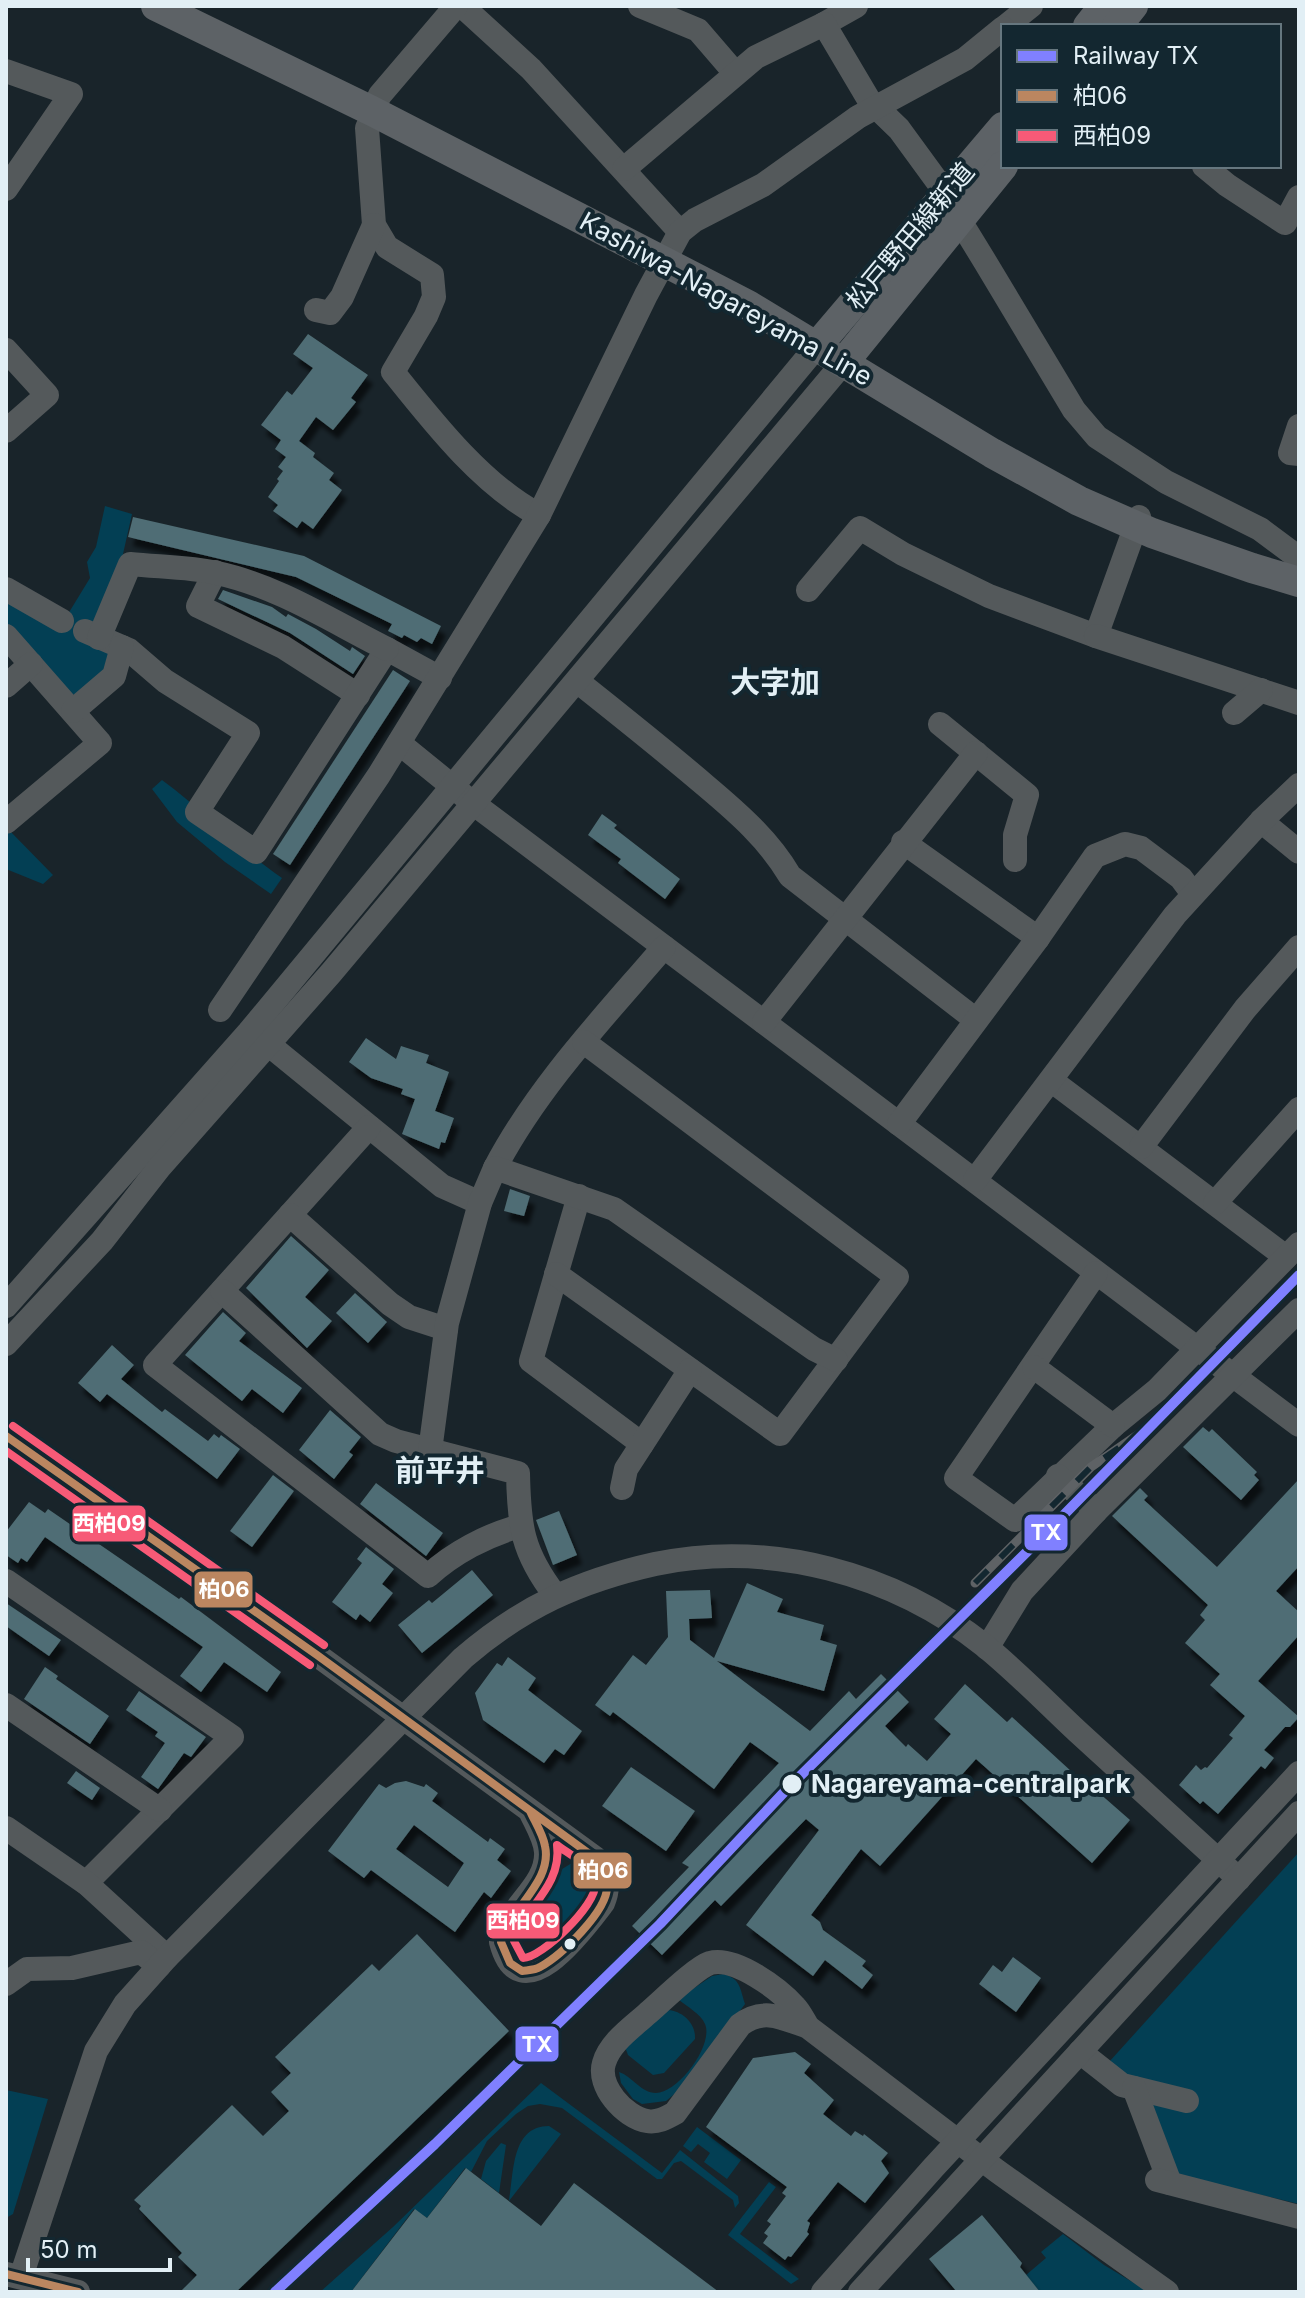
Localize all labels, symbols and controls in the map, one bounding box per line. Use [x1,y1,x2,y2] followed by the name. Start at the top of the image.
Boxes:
[1001,24,1281,168] legend
[1073,41,1198,70] text: Railway TX
[1073,81,1127,110] text: 柏06
[1073,121,1151,150] text: 西柏09
[839,156,980,315] street label: 松戸野田線新道
[575,205,878,392] street label: Kashiwa-Nagareyama Line
[730,664,820,700] district label: 大字加
[395,1452,485,1488] district label: 前平井
[71,1504,147,1543] line badge: 西柏09
[72,1510,146,1536] text: 西柏09
[1023,1513,1069,1552] line badge: TX
[1031,1519,1061,1545] text: TX
[193,1570,254,1609] line badge: 柏06
[198,1576,250,1602] text: 柏06
[811,1768,1131,1799] place label: Nagareyama-centralpark
[780,1772,804,1796] marker: Nagareyama-centralpark
[572,1851,633,1890] line badge: 柏06
[577,1857,629,1883] text: 柏06
[485,1902,561,1940] line badge: 西柏09
[486,1907,560,1933] text: 西柏09
[562,1936,578,1952] unlabelled marker
[514,2025,560,2063] line badge: TX
[522,2031,552,2057] text: TX
[28,2222,170,2272] scale bar
[40,2235,98,2264] text: 50 m

